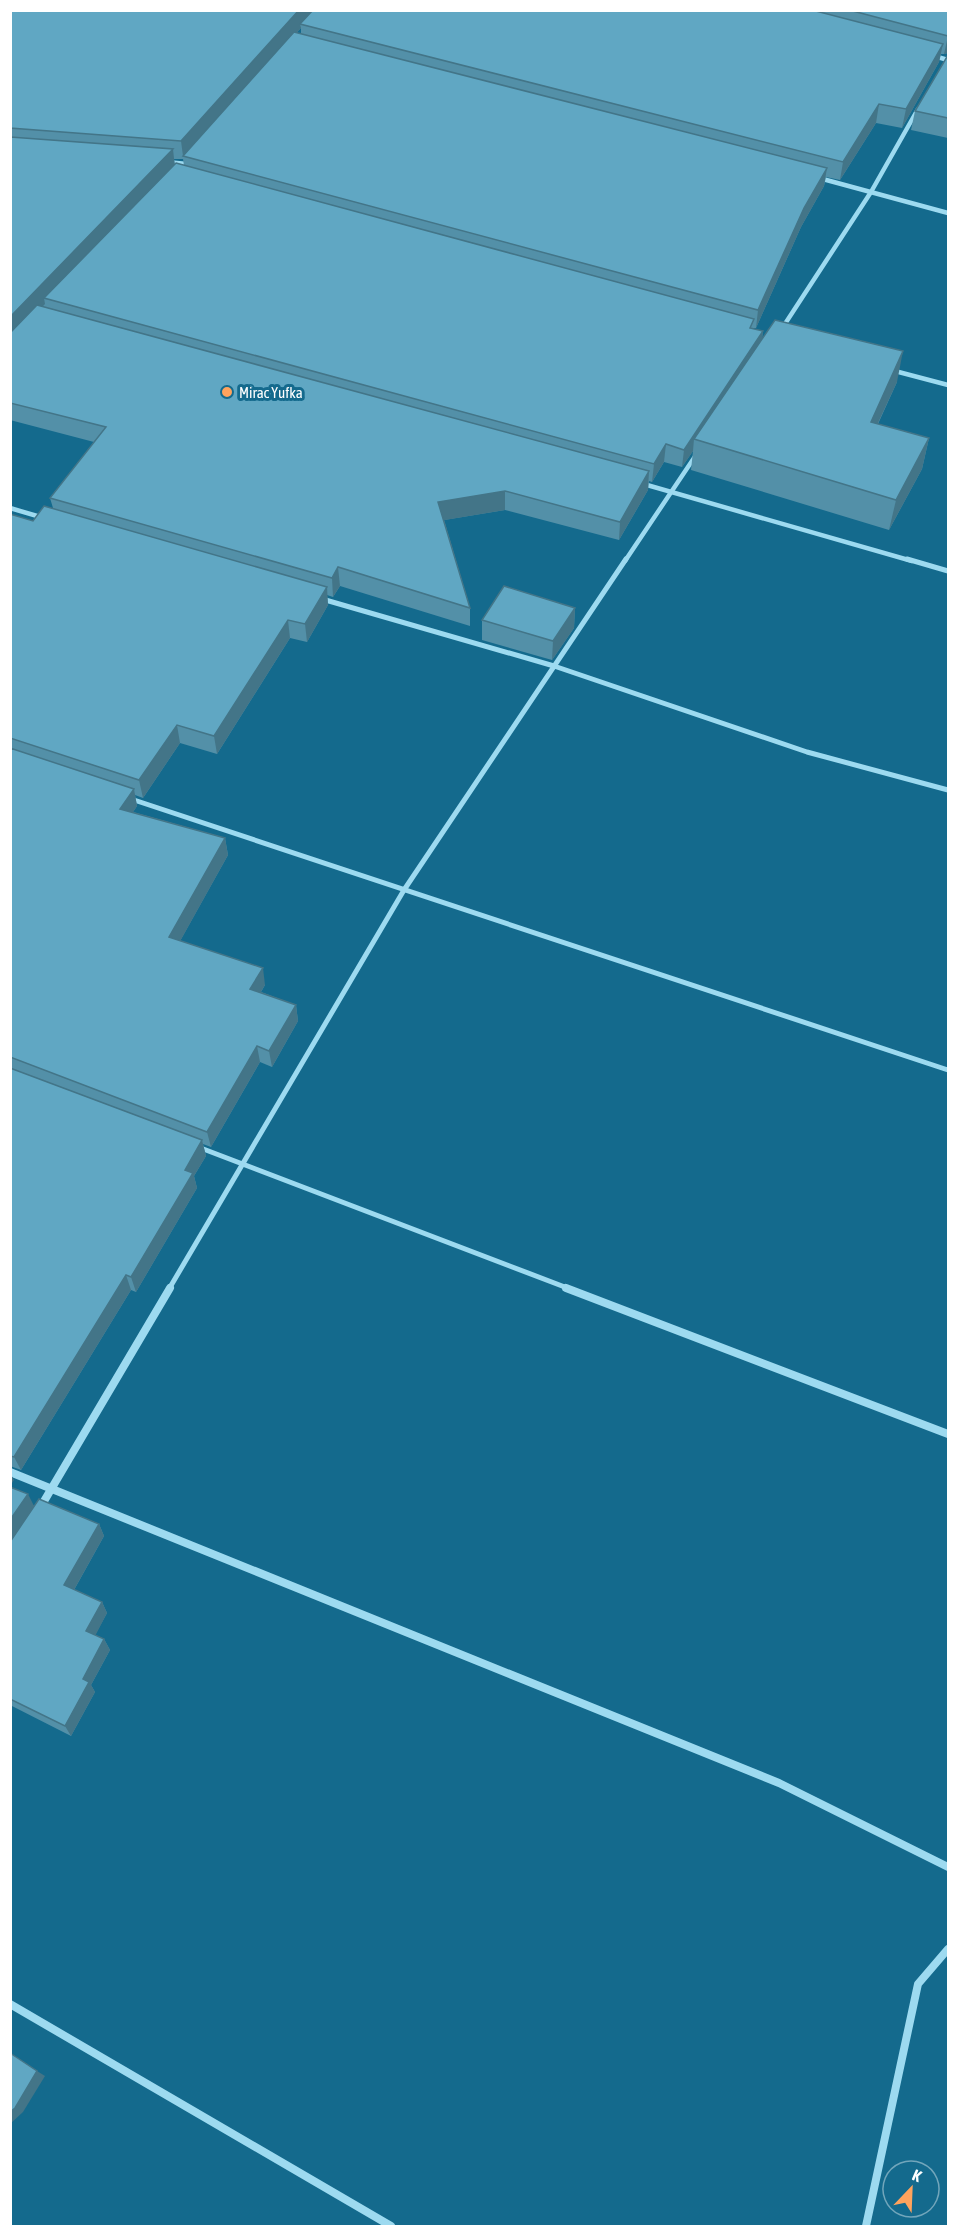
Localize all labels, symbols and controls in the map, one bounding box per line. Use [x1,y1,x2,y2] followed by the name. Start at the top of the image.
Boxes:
[239,384,303,401] place label: Mirac Yufka
[220,385,234,399] marker: Mirac Yufka
[881,2159,941,2219] north arrow
[910,2165,924,2185] text: K

